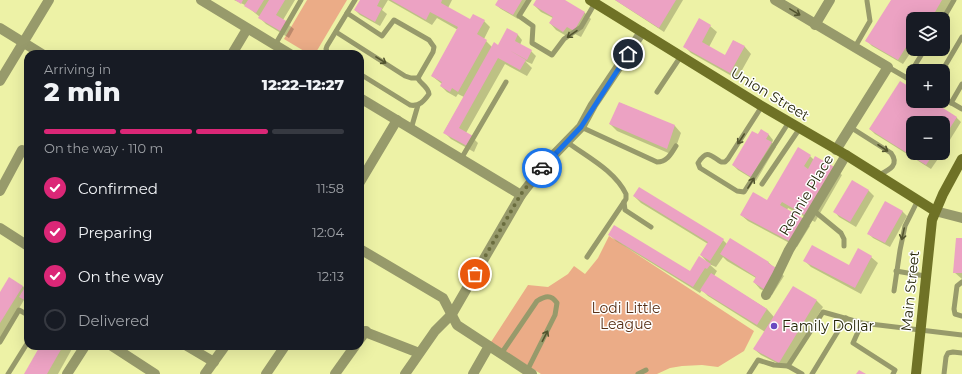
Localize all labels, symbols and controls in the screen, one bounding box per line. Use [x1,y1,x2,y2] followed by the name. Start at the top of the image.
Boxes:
[789,9,801,17] one-way arrow
[906,12,950,160] map controls
[906,12,950,56] button: layers
[567,30,578,38] one-way arrow
[611,37,645,71] pin
[617,43,639,65] icon: home
[375,57,387,65] one-way arrow
[44,61,111,77] text: Arriving in
[727,63,813,125] street label: Union Street
[906,64,950,108] button: +
[262,75,344,94] text: 12:22–12:27
[44,76,121,108] text: 2 min
[906,116,950,160] button: −
[737,133,745,144] one-way arrow
[44,140,163,156] text: On the way · 110 m
[877,144,888,152] one-way arrow
[522,148,562,188] courier
[775,151,837,239] street label: Rennie Place
[531,157,553,179] icon: car
[44,177,66,199] icon: check
[747,177,755,189] one-way arrow
[78,179,158,198] text: Confirmed
[316,180,344,196] text: 11:58
[44,221,66,243] icon: check
[78,223,153,242] text: Preparing
[312,224,344,240] text: 12:04
[899,227,907,240] one-way arrow
[897,250,923,332] street label: Main Street
[458,257,492,291] pin
[464,263,486,285] icon: bag
[44,265,66,287] icon: check
[78,267,163,286] text: On the way
[317,268,344,284] text: 12:13
[591,299,661,333] park label: Lodi Little League
[78,311,150,330] text: Delivered
[782,317,875,335] place label: Family Dollar
[769,321,779,331] marker: Family Dollar
[541,330,549,342] one-way arrow

